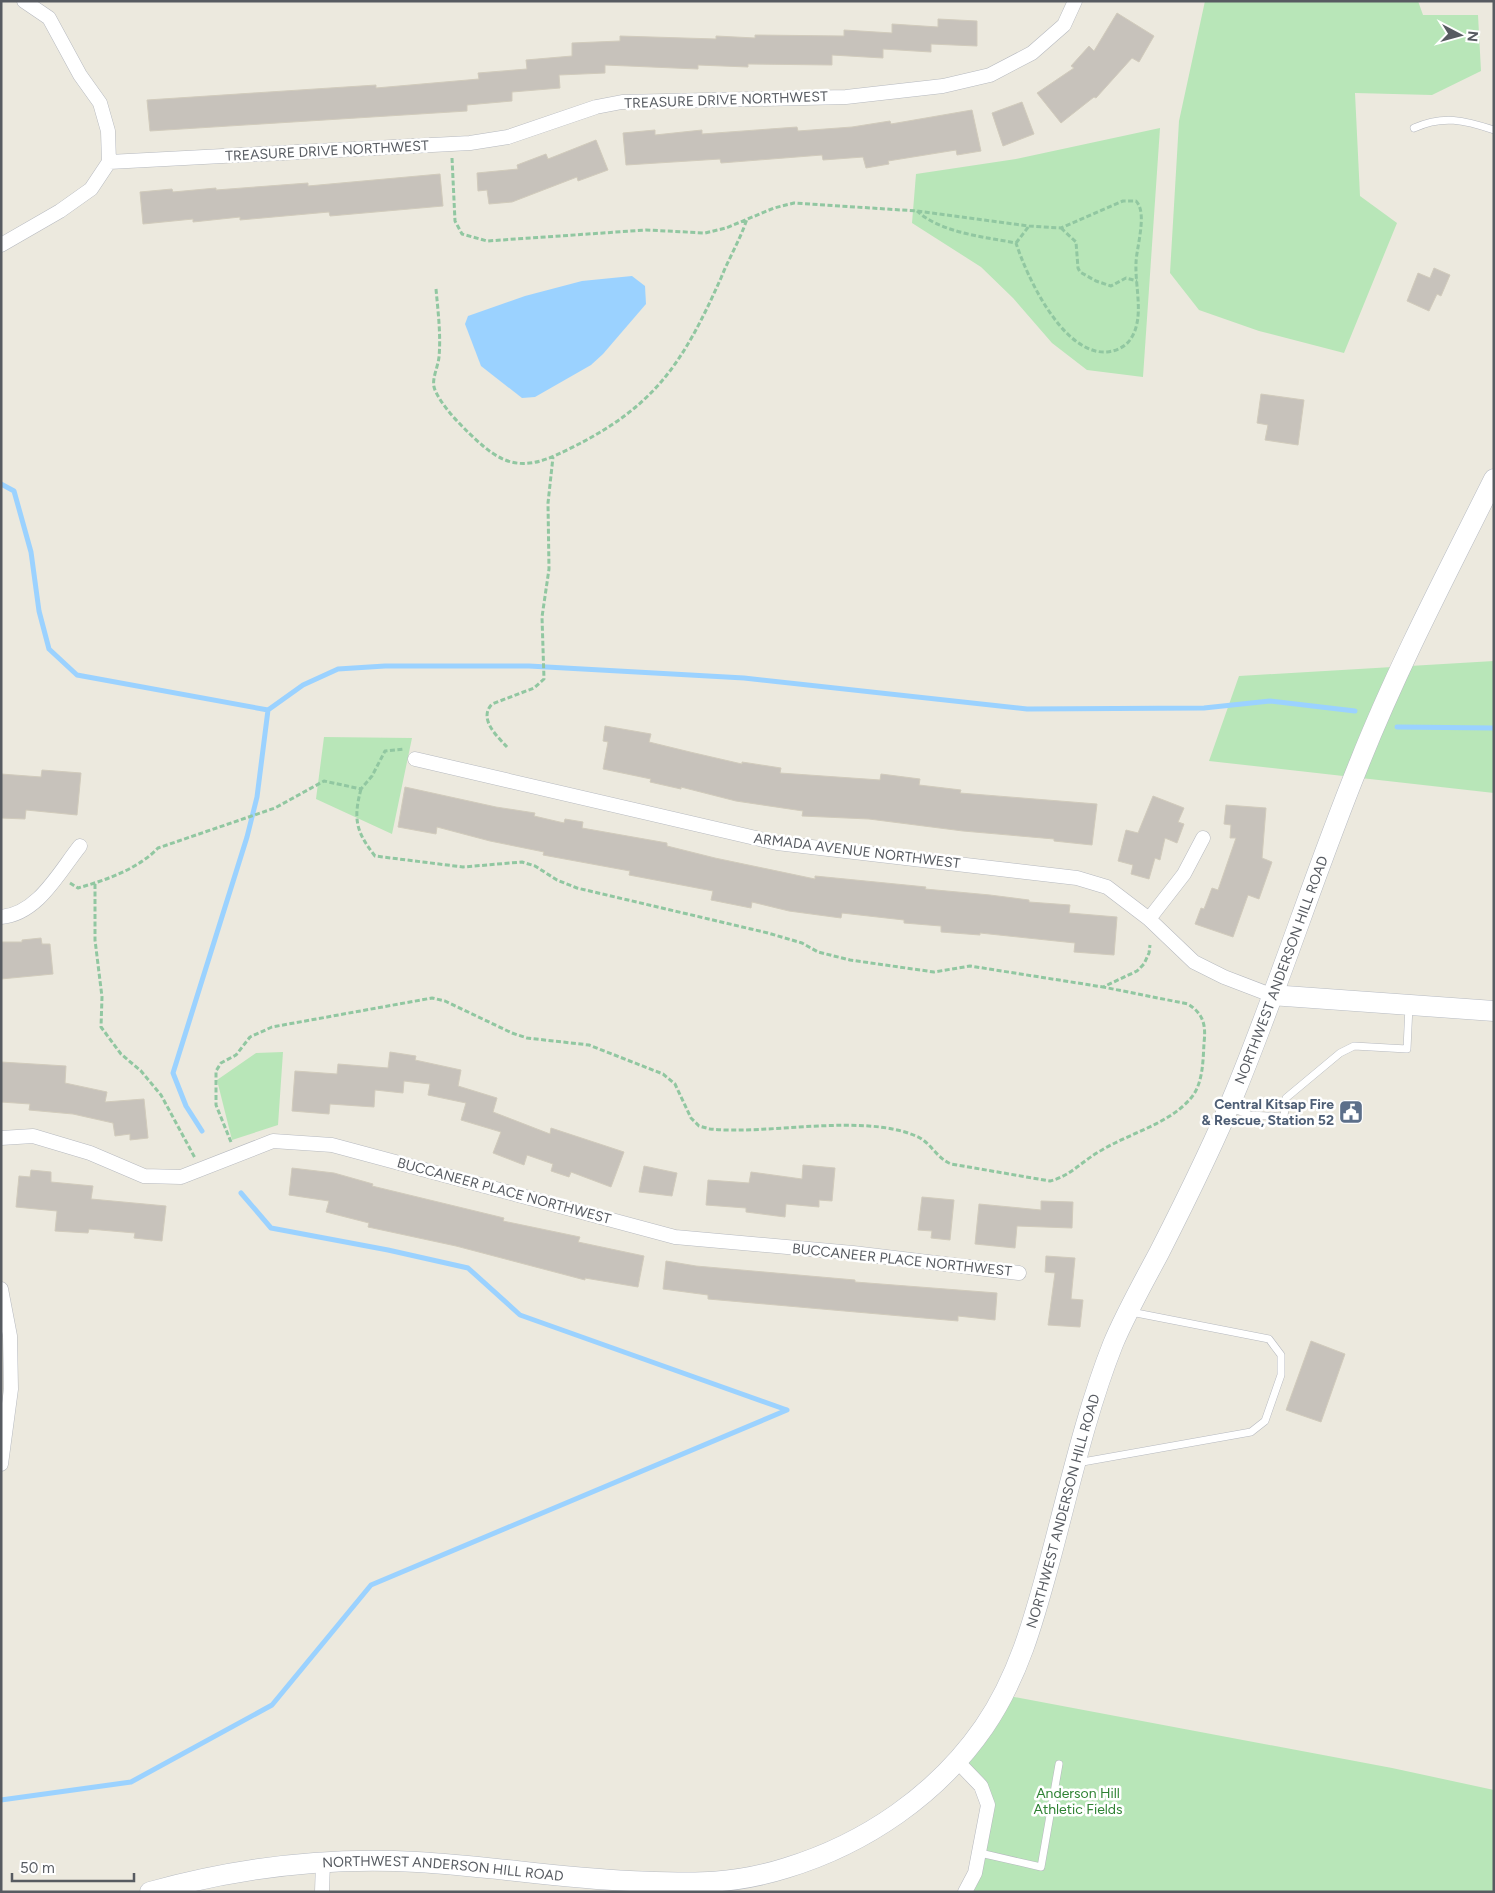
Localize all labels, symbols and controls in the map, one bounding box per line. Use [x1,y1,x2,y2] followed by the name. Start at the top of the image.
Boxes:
[1435,10,1485,60] north arrow
[1463,30,1481,43] text: N
[624,88,828,112] street label: TREASURE DRIVE NORTHWEST
[225,137,429,165] street label: TREASURE DRIVE NORTHWEST
[753,830,962,872] street label: ARMADA AVENUE NORTHWEST
[1231,854,1331,1087] street label: NORTHWEST ANDERSON HILL ROAD
[1202,1096,1334,1129] place label: Central Kitsap Fire & Rescue, Station 52
[1338,1099,1364,1125] public building icon: Central Kitsap Fire & Rescue, Station 52
[395,1154,613,1228] street label: BUCCANEER PLACE NORTHWEST
[791,1240,1013,1280] street label: BUCCANEER PLACE NORTHWEST
[1022,1392,1103,1630] street label: NORTHWEST ANDERSON HILL ROAD
[1033,1785,1123,1818] park label: Anderson Hill Athletic Fields
[12,1850,135,1882] scale bar
[322,1852,564,1885] street label: NORTHWEST ANDERSON HILL ROAD
[20,1859,55,1877] text: 50 m

